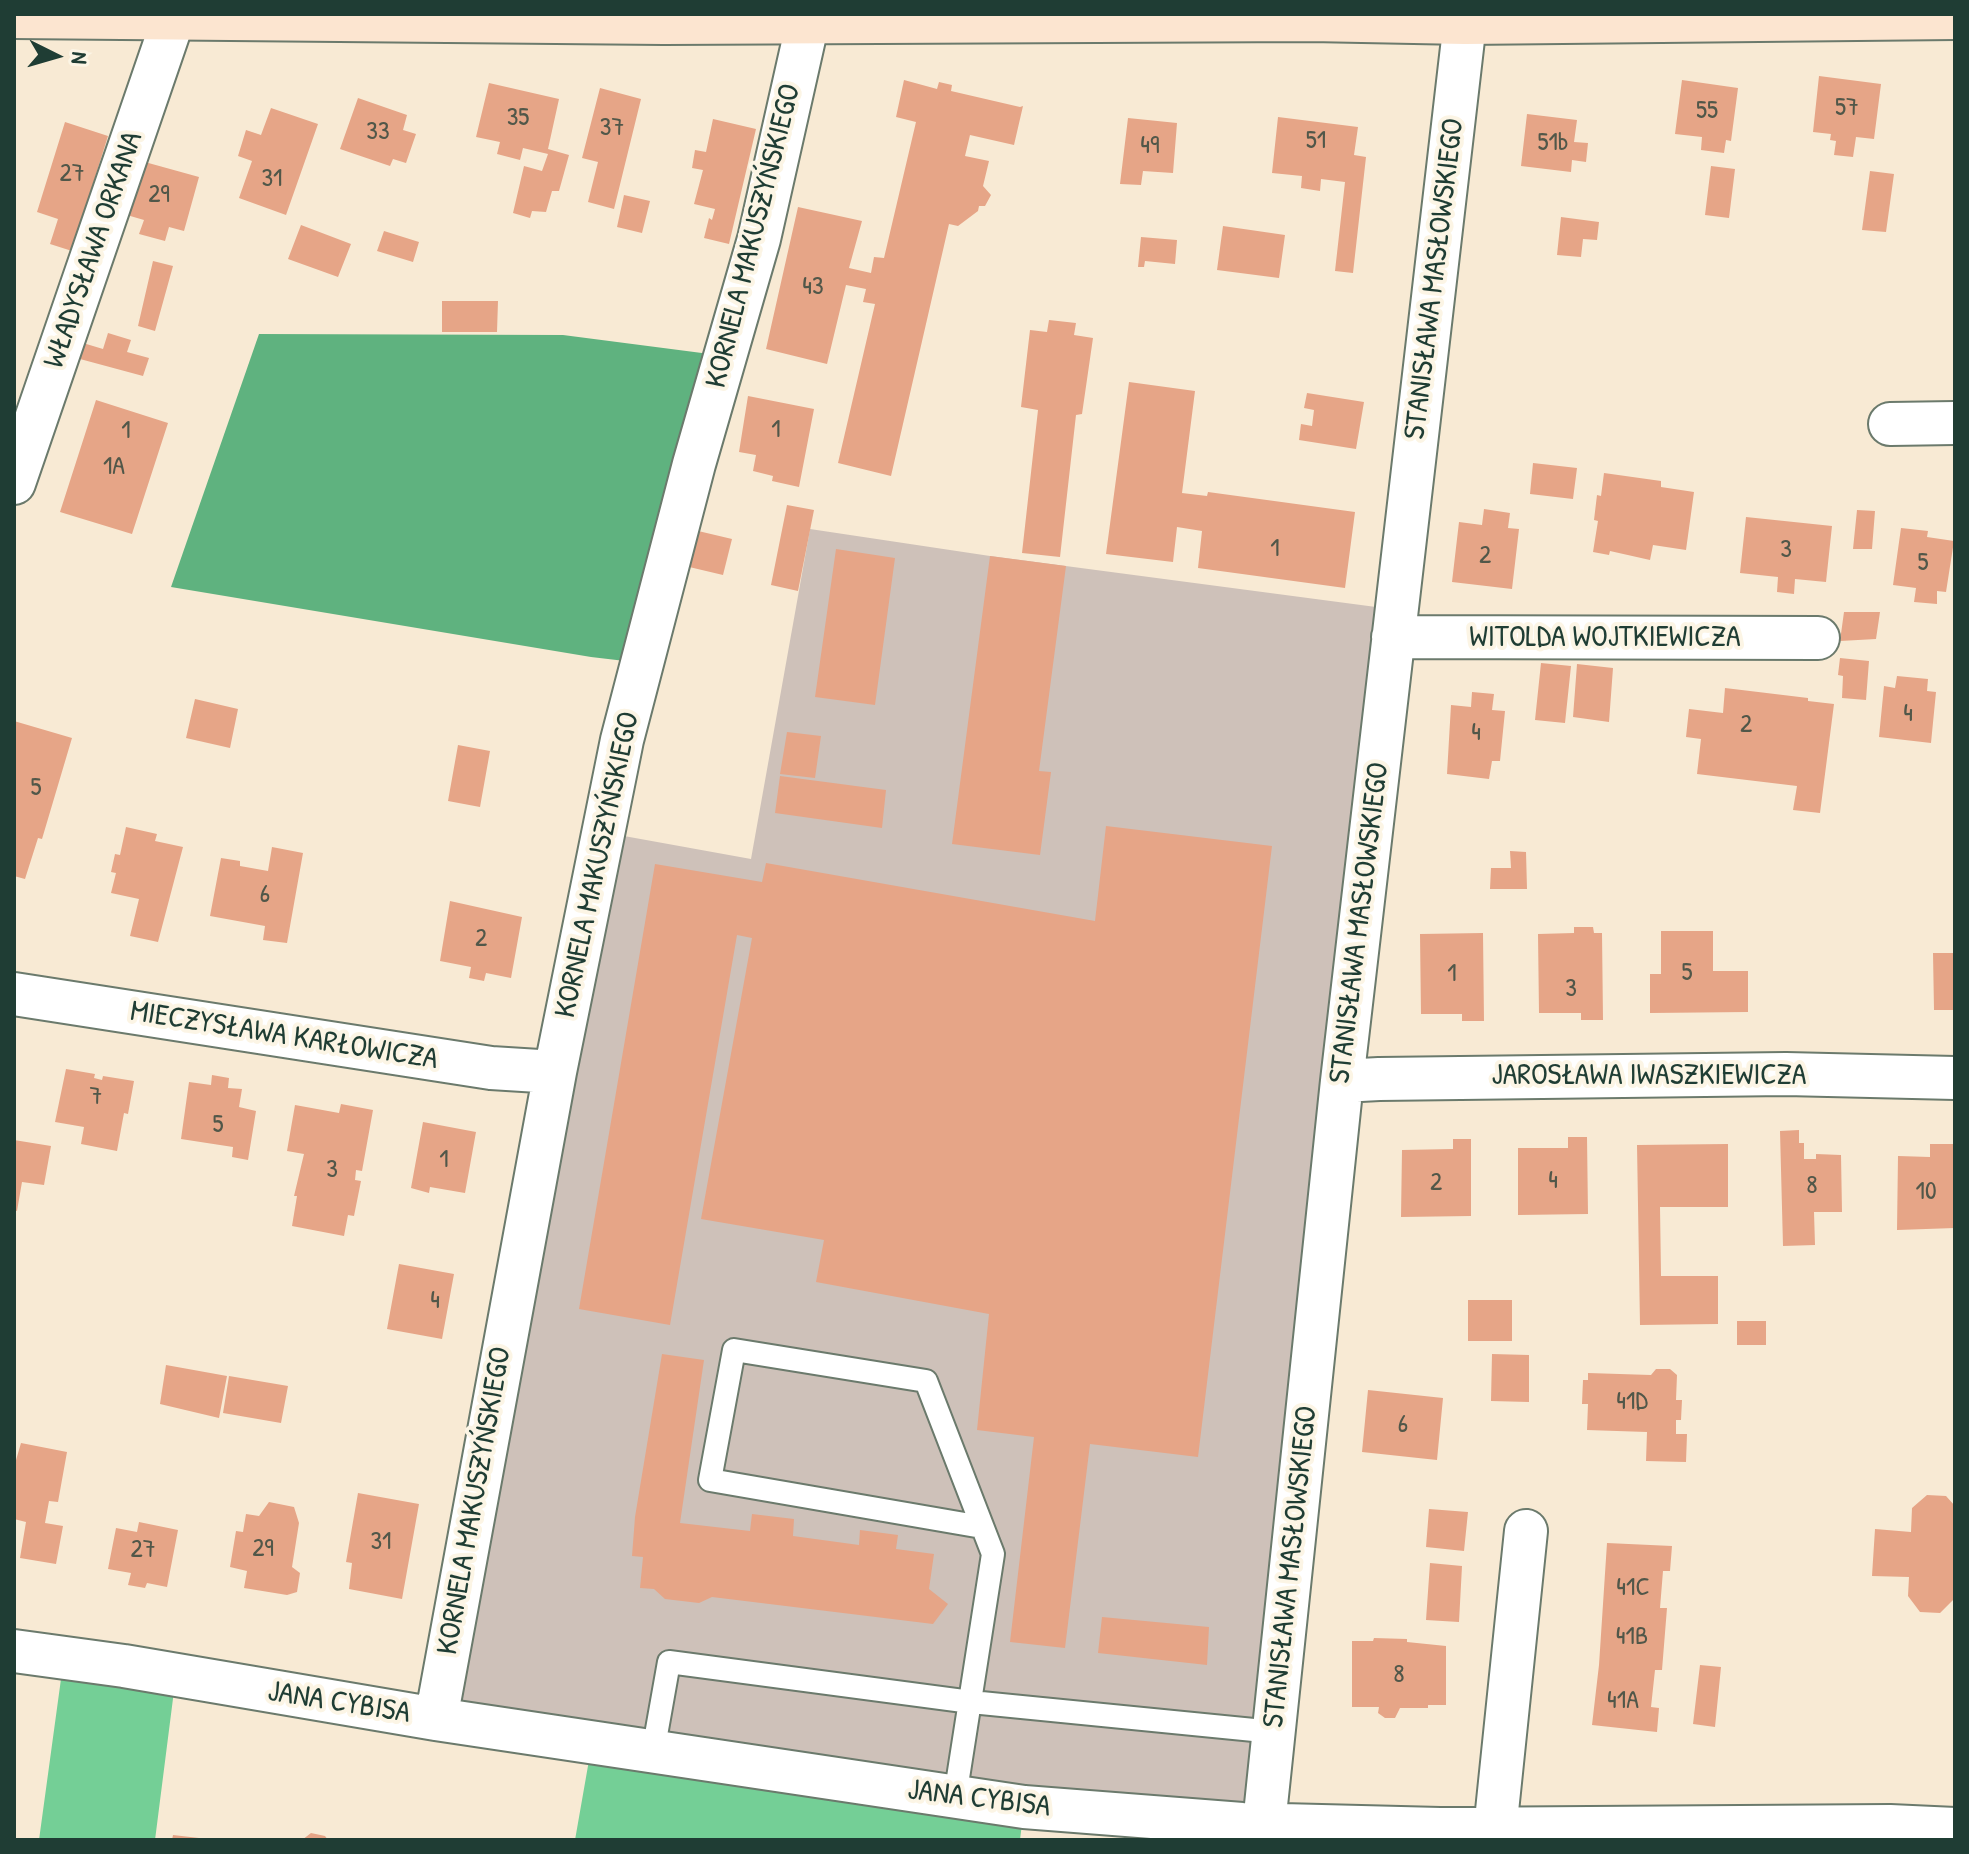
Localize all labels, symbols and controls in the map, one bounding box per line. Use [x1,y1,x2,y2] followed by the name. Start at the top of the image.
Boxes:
[16,16,96,96] north arrow
[64,51,95,65] text: N
[699,80,809,392] street label: KORNELA MAKUSZYŃSKIEGO
[1835,92,1859,124] house number: 57
[1696,95,1718,127] house number: 55
[507,102,529,134] house number: 35
[600,112,624,144] house number: 37
[366,116,390,148] house number: 33
[1397,116,1473,442] street label: STANISŁAWA MASŁOWSKIEGO
[1306,125,1326,157] house number: 51
[37,127,151,373] street label: WŁADYSŁAWA ORKANA
[1537,127,1569,159] house number: 51b
[1140,130,1160,162] house number: 49
[59,158,85,190] house number: 27
[261,163,283,195] house number: 31
[148,179,170,211] house number: 29
[802,271,824,303] house number: 43
[771,414,781,446] house number: 1
[121,415,131,447] house number: 1
[103,451,125,483] house number: 1A
[1270,533,1280,565] house number: 1
[1780,534,1792,566] house number: 3
[1479,540,1491,572] house number: 2
[1918,547,1928,579] house number: 5
[1469,620,1741,656] street label: WITOLDA WOJTKIEWICZA
[1903,698,1913,730] house number: 4
[548,709,648,1021] street label: KORNELA MAKUSZYŃSKIEGO
[1740,709,1752,741] house number: 2
[1471,717,1481,749] house number: 4
[1322,760,1398,1086] street label: STANISŁAWA MASŁOWSKIEGO
[31,772,41,804] house number: 5
[260,879,270,911] house number: 6
[475,923,487,955] house number: 2
[1682,957,1692,989] house number: 5
[1447,958,1457,990] house number: 1
[1565,973,1577,1005] house number: 3
[128,994,440,1078] street label: MIECZYSŁAWA KARŁOWICZA
[1492,1058,1806,1094] street label: JAROSŁAWA IWASZKIEWICZA
[90,1081,102,1113] house number: 7
[213,1109,223,1141] house number: 5
[439,1144,449,1176] house number: 1
[326,1154,338,1186] house number: 3
[1548,1165,1558,1197] house number: 4
[1430,1167,1442,1199] house number: 2
[1806,1170,1818,1202] house number: 8
[1915,1176,1937,1208] house number: 10
[430,1285,440,1317] house number: 4
[430,1344,520,1658] street label: KORNELA MAKUSZYŃSKIEGO
[1616,1386,1648,1418] house number: 41D
[1256,1404,1326,1730] street label: STANISŁAWA MASŁOWSKIEGO
[1398,1409,1408,1441] house number: 6
[370,1526,392,1558] house number: 31
[252,1533,274,1565] house number: 29
[130,1534,156,1566] house number: 27
[1616,1572,1650,1604] house number: 41C
[1616,1621,1648,1653] house number: 41B
[1393,1659,1405,1691] house number: 8
[265,1674,413,1732] street label: JANA CYBISA
[1607,1685,1639,1717] house number: 41A
[906,1772,1052,1826] street label: JANA CYBISA

